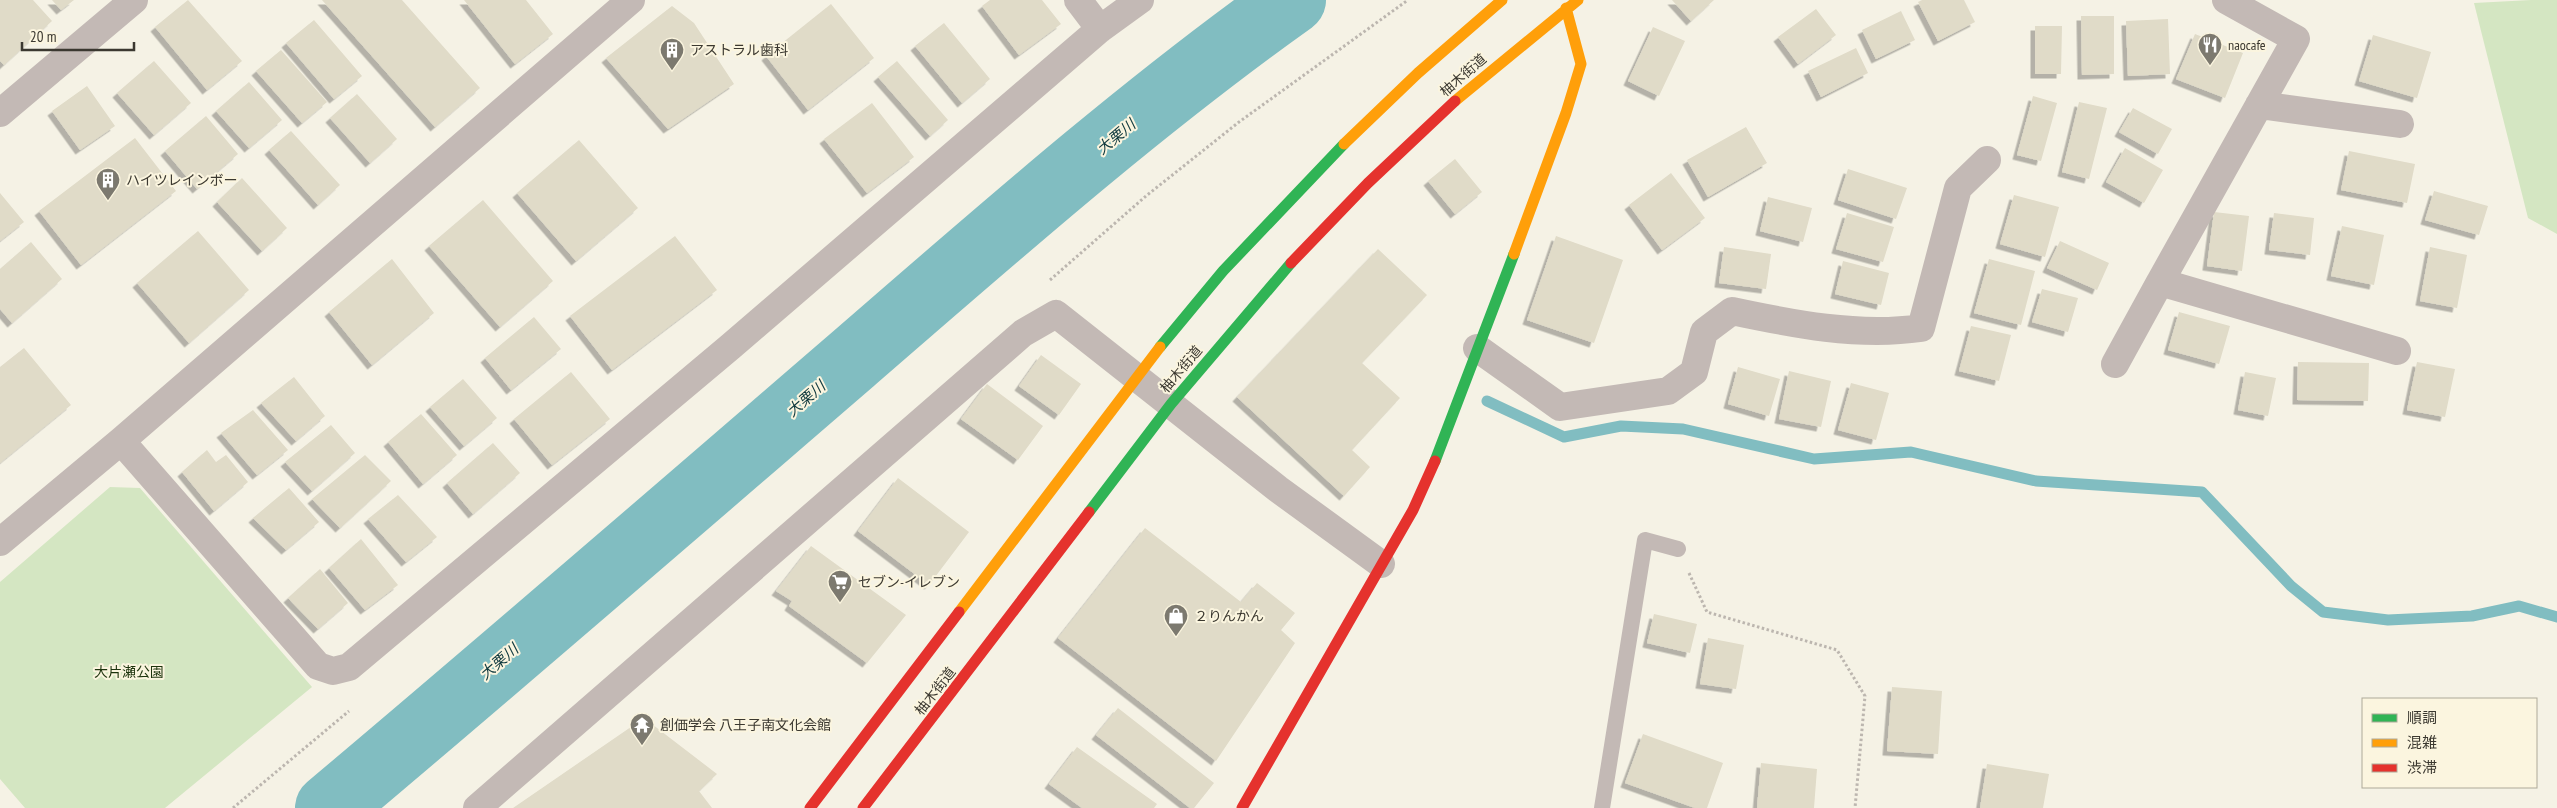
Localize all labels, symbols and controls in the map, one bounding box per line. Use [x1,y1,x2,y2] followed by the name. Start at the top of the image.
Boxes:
[22,20,135,52] scale bar
[30,27,56,46] text: 20 m
[2197,32,2223,66] restaurant icon: naocafe
[2228,36,2266,54] place label: naocafe
[659,37,685,71] building icon: アストラル歯科
[690,41,788,59] place label: アストラル歯科
[1436,50,1490,100] street label: 柚木街道
[1092,114,1141,158] water label: 大栗川
[95,167,121,201] building icon: ハイツレインボー
[126,171,238,189] place label: ハイツレインボー
[1156,342,1206,396] street label: 柚木街道
[782,375,830,421] water label: 大栗川
[827,569,853,603] supermarket icon: セブン-イレブン
[858,573,960,591] place label: セブン-イレブン
[1163,603,1189,637] shop icon: ２りんかん
[1194,607,1264,625] place label: ２りんかん
[475,638,523,684] water label: 大栗川
[94,663,164,681] park label: 大片瀬公園
[911,663,959,719] street label: 柚木街道
[2362,698,2537,788] legend
[2407,708,2437,727] text: 順調
[629,712,655,746] temple icon: 創価学会 八王子南文化会館
[660,716,831,734] place label: 創価学会 八王子南文化会館
[2407,733,2437,752] text: 混雑
[2407,758,2437,777] text: 渋滞

